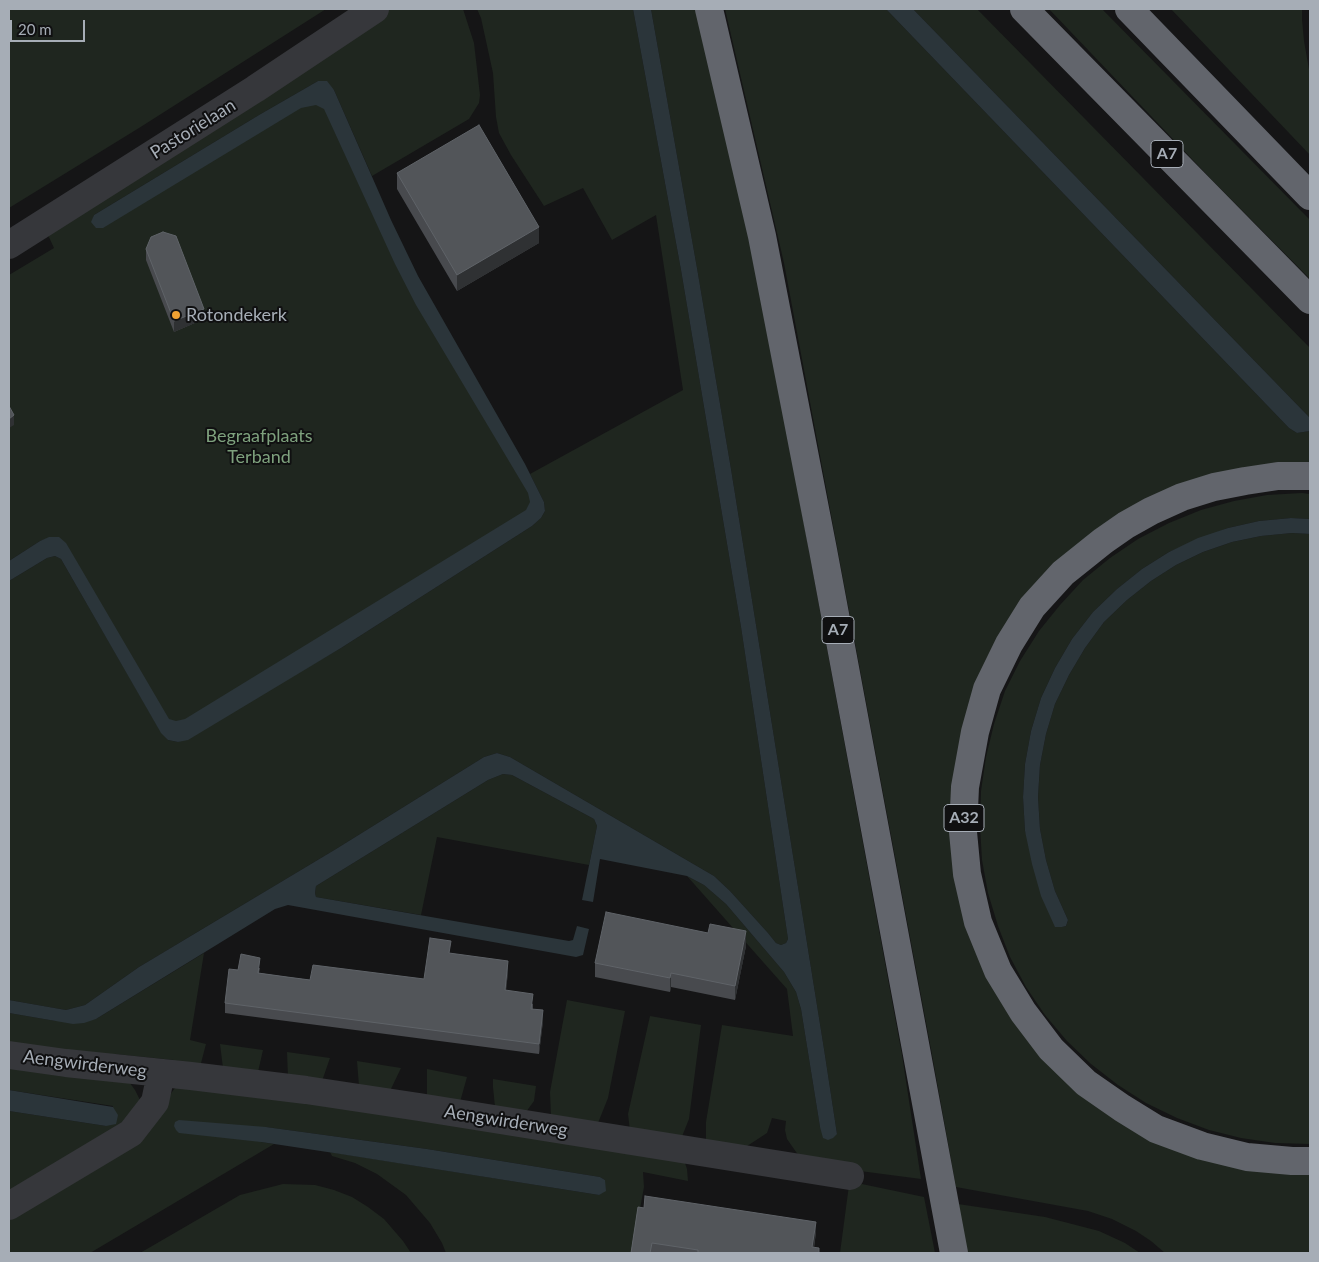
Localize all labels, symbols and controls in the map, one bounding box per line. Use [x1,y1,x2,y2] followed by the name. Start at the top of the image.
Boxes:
[12,10,88,42] scale bar
[18,20,52,38] text: 20 m
[146,94,240,164] street label: Pastorielaan
[1151,140,1183,168] road number: A7
[186,304,287,326] place label: Rotondekerk
[170,309,182,321] marker: Rotondekerk
[205,425,313,468] park label: Begraafplaats Terband
[822,616,854,644] road number: A7
[944,804,984,831] road number: A32
[22,1046,148,1082] street label: Aengwirderweg
[443,1101,569,1141] street label: Aengwirderweg

